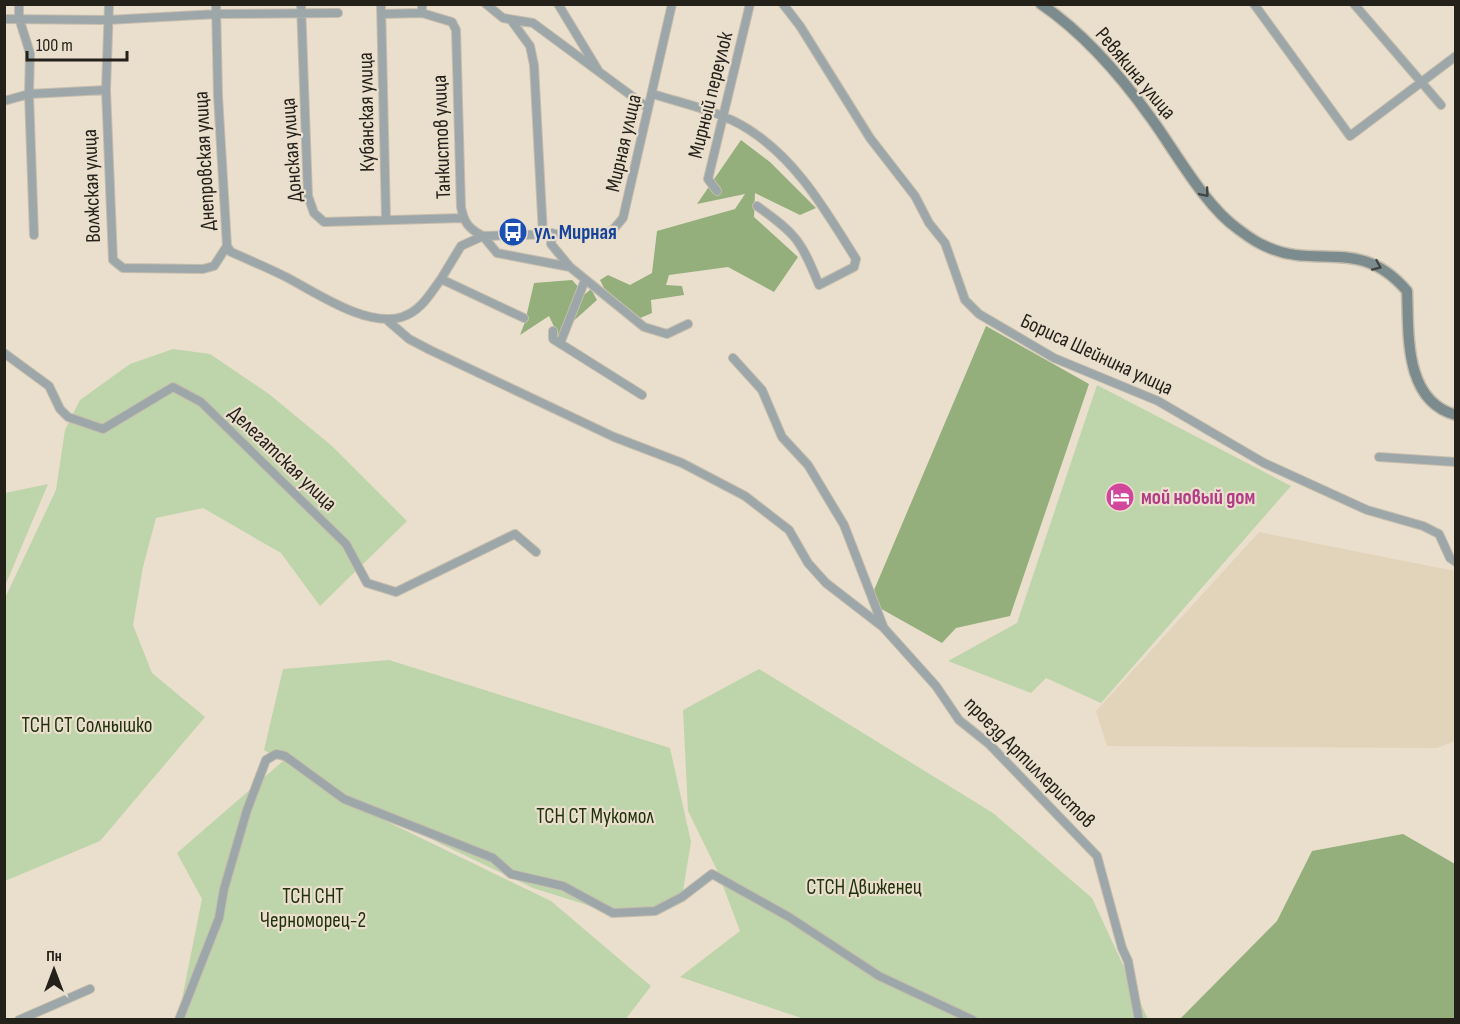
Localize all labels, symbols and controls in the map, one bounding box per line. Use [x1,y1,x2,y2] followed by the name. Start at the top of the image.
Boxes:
[1090,22,1181,124] street label: Ревякина улица
[27,24,128,62] scale bar
[683,29,738,161] street label: Мирный переулок
[36,35,73,56] text: 100 m
[353,52,380,172] street label: Кубанская улица
[427,74,456,199] street label: Танкистов улица
[188,91,221,231] street label: Днепровская улица
[600,92,647,194] street label: Мирная улица
[275,97,308,203] street label: Донская улица
[77,129,106,243] street label: Волжская улица
[1198,186,1209,197] one-way arrow
[497,216,529,248] bus stop icon: ул. Мирная
[534,220,617,245] place label: ул. Мирная
[1370,259,1381,271] one-way arrow
[1017,308,1177,401] street label: Бориса Шейнина улица
[223,401,342,516] street label: Делегатская улица
[1104,481,1136,513] hotel icon: мой новый дом
[1141,485,1255,510] place label: мой новый дом
[959,692,1100,833] street label: проезд Артиллеристов
[22,713,152,738] park label: ТСН СТ Солнышко
[536,804,654,829] park label: ТСН СТ Мукомол
[806,875,922,900] park label: СТСН Движенец
[260,884,366,933] park label: ТСН СНТ Черноморец-2
[24,940,84,1000] north arrow
[46,947,62,966] text: Пн

